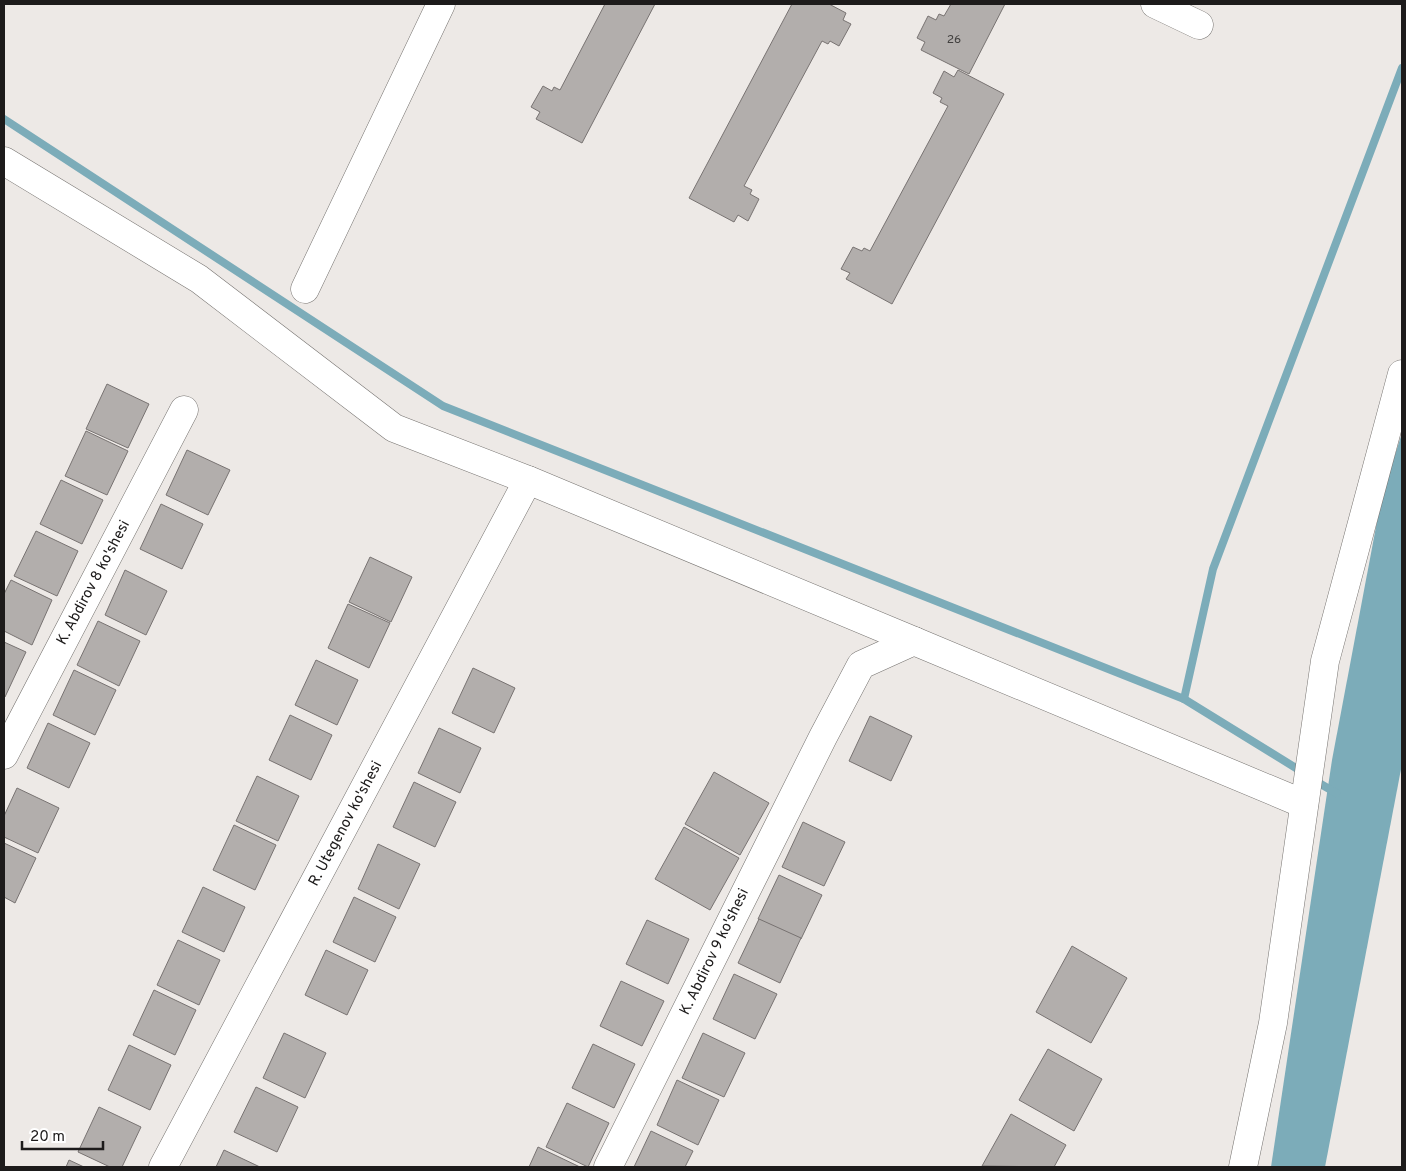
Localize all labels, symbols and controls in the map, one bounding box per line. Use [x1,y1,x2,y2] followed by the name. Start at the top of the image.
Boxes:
[947,32,961,48] house number: 26
[53,517,135,649] street label: K. Abdirov 8 ko'shesi
[305,758,387,890] street label: R. Utegenov ko'shesi
[676,886,754,1018] street label: K. Abdirov 9 ko'shesi
[22,1118,104,1150] scale bar
[30,1128,65,1147] text: 20 m

